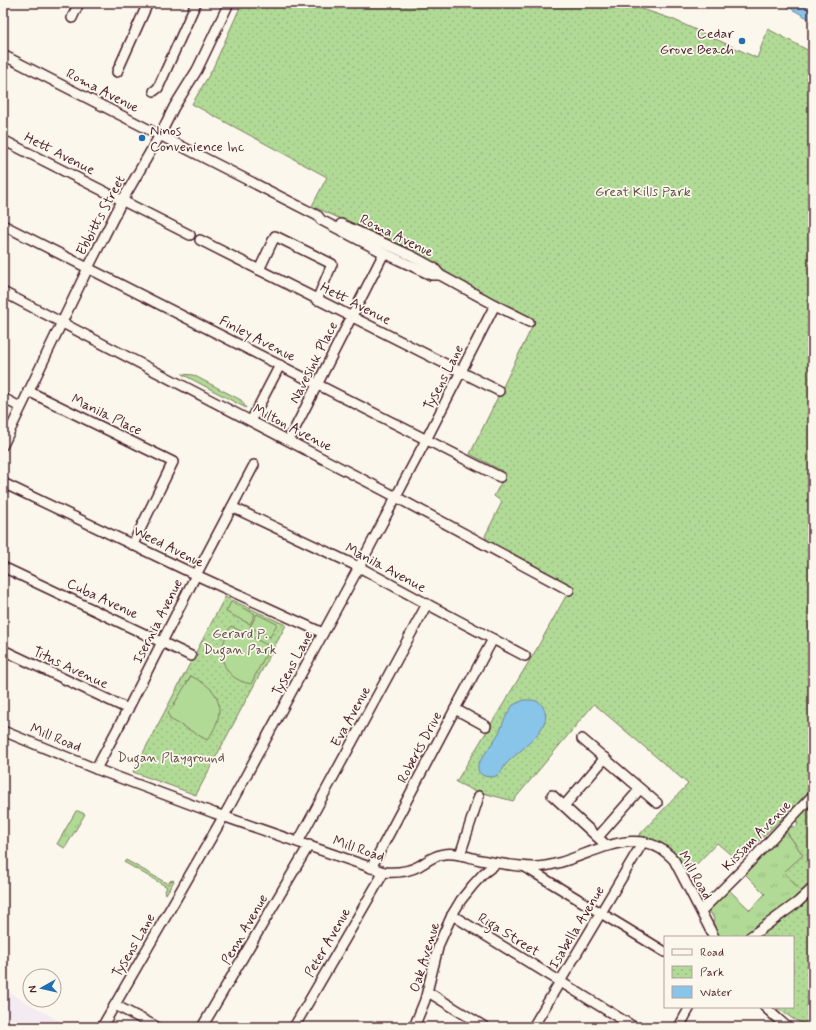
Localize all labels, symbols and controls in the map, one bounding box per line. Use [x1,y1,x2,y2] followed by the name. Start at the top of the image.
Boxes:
[660,25,734,59] place label: Cedar Grove Beach
[737,36,747,46] marker: Cedar Grove Beach
[63,65,142,117] street label: Roma Avenue
[150,122,245,156] place label: Ninos Convenience Inc
[21,128,98,179] street label: Hett Avenue
[137,133,147,143] marker: Ninos Convenience Inc
[72,172,130,259] street label: Ebbitts Street
[595,183,691,201] park label: Great Kills Park
[357,210,437,262] street label: Roma Avenue
[317,278,394,329] street label: Hett Avenue
[216,312,299,366] street label: Finley Avenue
[286,318,342,407] street label: Navesink Place
[420,342,468,413] street label: Tysens Lane
[68,390,145,440] street label: Manila Place
[250,400,336,456] street label: Milton Avenue
[130,522,207,572] street label: Weed Avenue
[342,539,429,597] street label: Manila Avenue
[64,574,142,623] street label: Cuba Avenue
[129,576,187,667] street label: Isernia Avenue
[203,625,277,661] park label: Gerard P. Dugan Park
[268,628,318,699] street label: Tysens Lane
[30,643,111,693] street label: Titus Avenue
[327,683,375,750] street label: Eva Avenue
[393,709,446,786] street label: Roberts Drive
[27,720,84,756] street label: Mill Road
[117,749,225,769] park label: Dugan Playground
[718,796,795,875] street label: Kissam Avenue
[330,832,387,866] street label: Mill Road
[674,848,716,903] street label: Mill Road
[545,883,609,972] street label: Isabella Avenue
[217,891,272,968] street label: Penn Avenue
[301,904,355,980] street label: Peter Avenue
[473,909,543,963] street label: Riga Street
[108,910,159,981] street label: Tysens Lane
[406,920,444,995] street label: Oak Avenue
[664,936,794,1008] legend
[700,945,724,961] text: Road
[700,965,724,981] text: Park
[22,968,62,1008] north arrow
[26,985,41,994] text: N
[700,985,732,1001] text: Water

